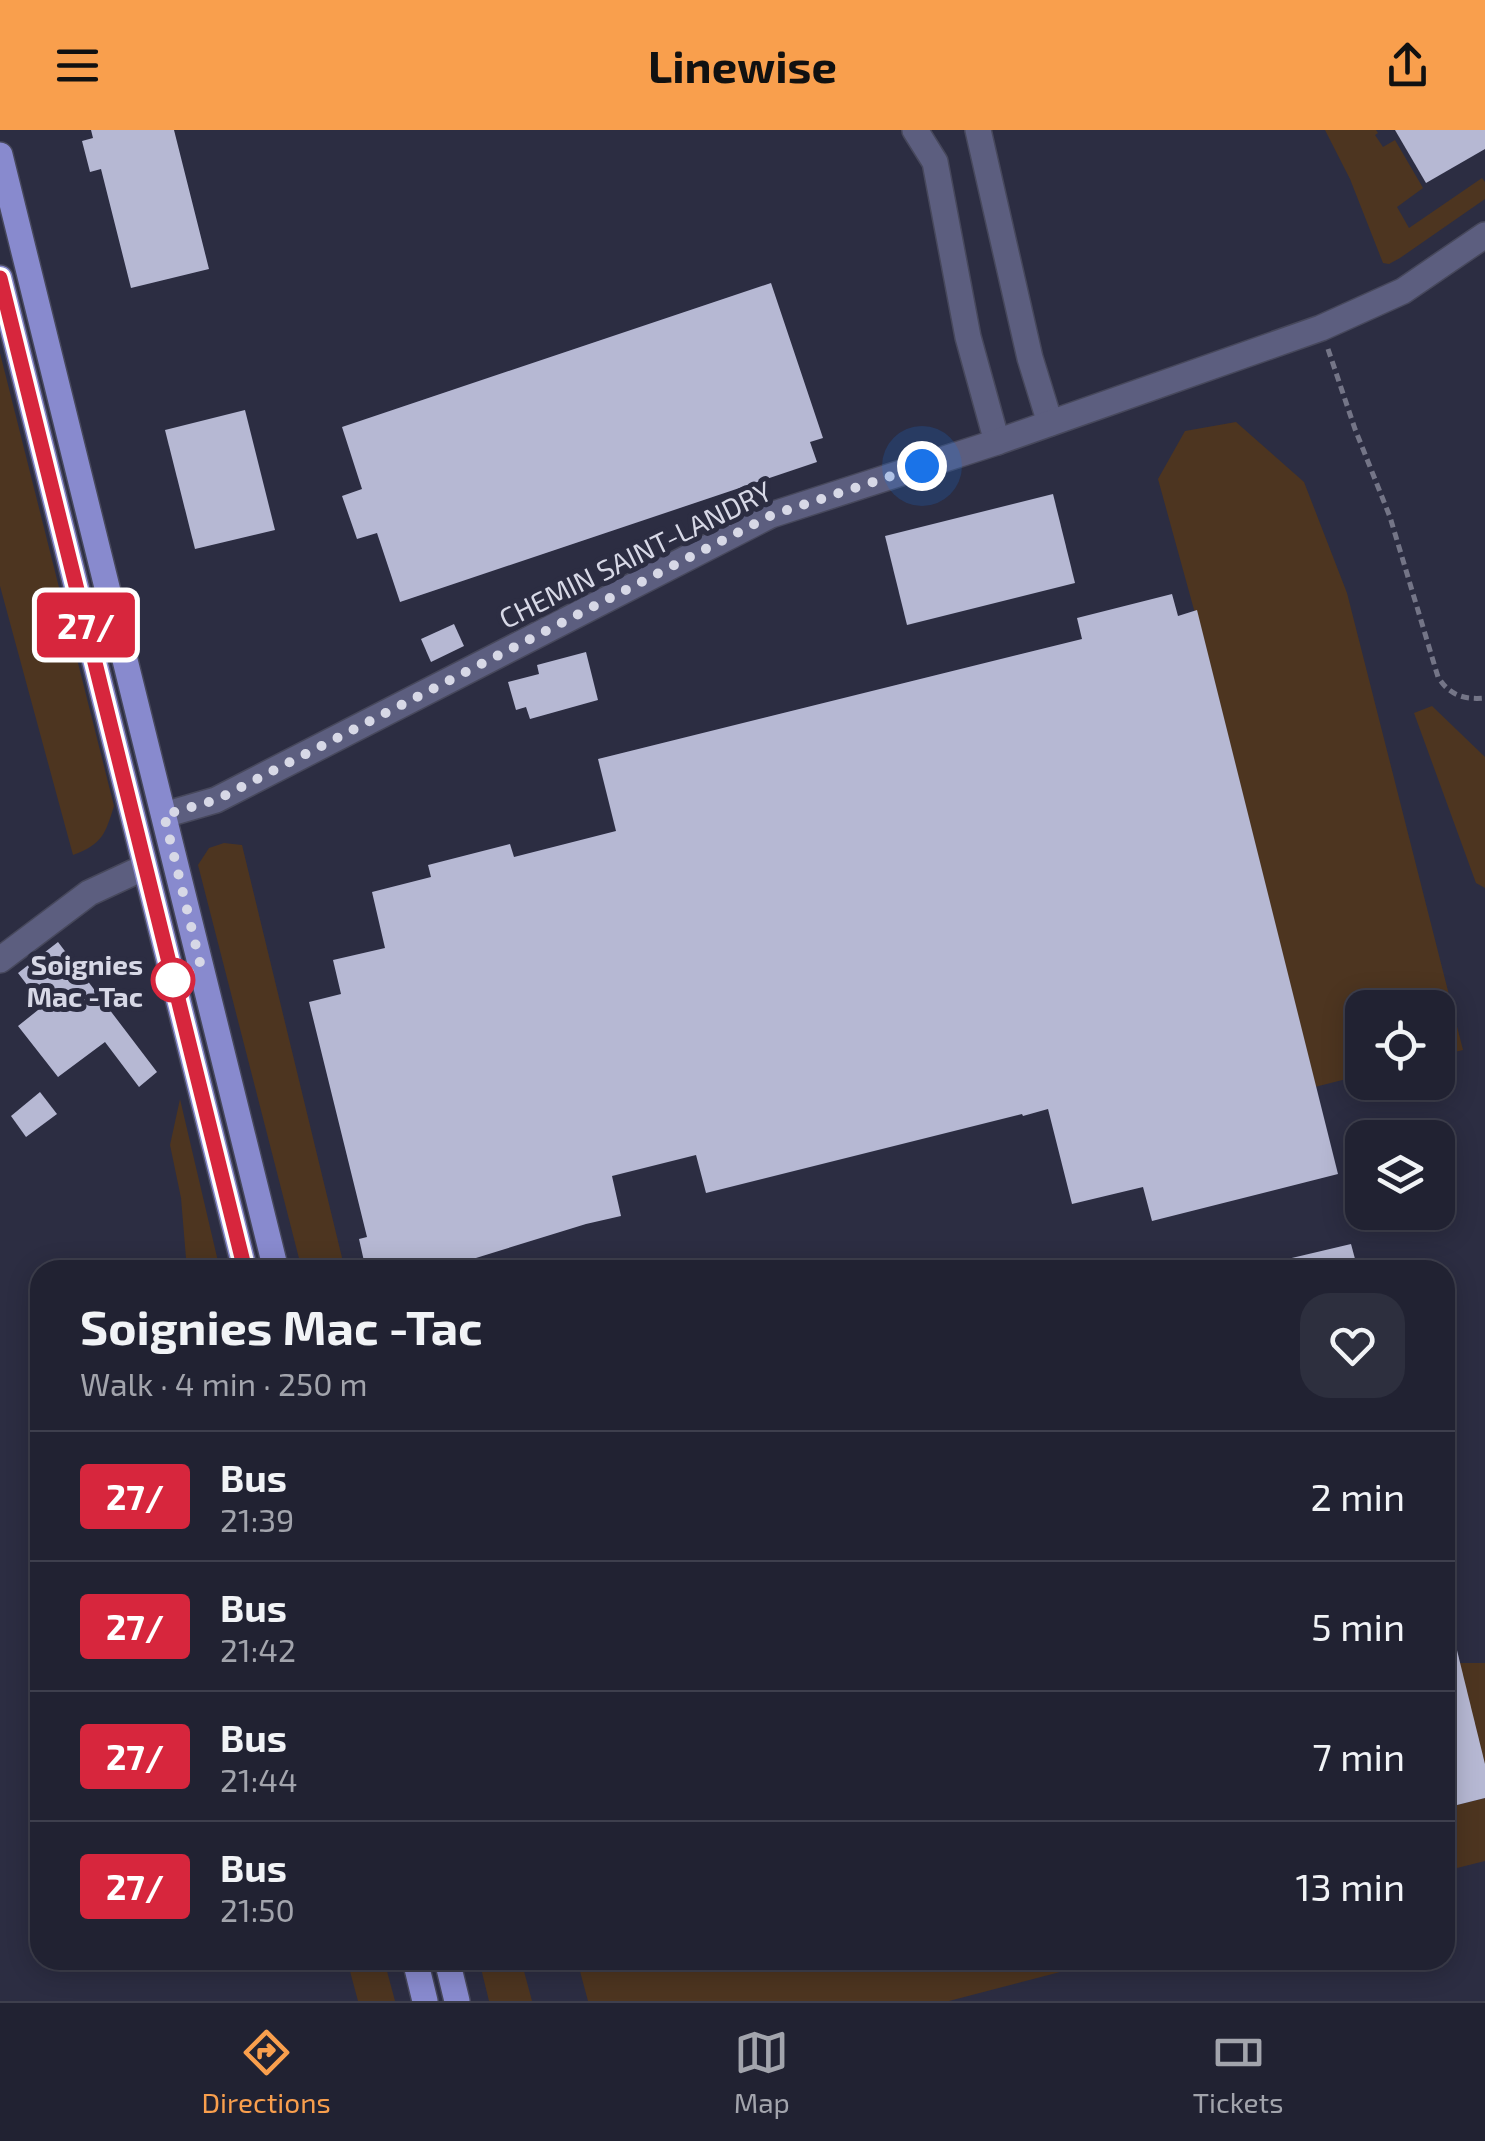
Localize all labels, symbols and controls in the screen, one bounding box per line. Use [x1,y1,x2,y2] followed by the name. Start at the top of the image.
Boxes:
[50,38,105,93] icon: menu
[648,38,837,92] text: Linewise
[1380,38,1435,93] icon: share
[897,441,947,491] your location
[493,473,777,635] street label: CHEMIN SAINT-LANDRY
[28,592,144,658] line badge: 27/
[57,604,115,646] text: 27/
[26,947,143,1013] place label: Soignies Mac -Tac
[152,959,194,1001] marker: Soignies Mac -Tac
[1345,990,1455,1230] map controls
[1345,990,1455,1100] button: locate
[1345,1120,1455,1230] button: layers
[1300,1293,1405,1398] button: heart
[80,1297,482,1355] text: Soignies Mac -Tac
[80,1364,368,1402] text: Walk · 4 min · 250 m
[220,1454,287,1500] text: Bus
[1310,1473,1405,1519] text: 2 min
[106,1475,164,1517] text: 27/
[220,1500,294,1538] text: 21:39
[220,1584,287,1630] text: Bus
[1311,1603,1405,1649] text: 5 min
[106,1605,164,1647] text: 27/
[220,1630,296,1668] text: 21:42
[220,1714,287,1760] text: Bus
[1312,1733,1405,1779] text: 7 min
[106,1735,164,1777] text: 27/
[220,1760,298,1798] text: 21:44
[220,1844,287,1890] text: Bus
[1295,1863,1405,1909] text: 13 min
[106,1865,164,1907] text: 27/
[220,1890,295,1928] text: 21:50
[202,2025,331,2119] tab: Directions
[734,2025,790,2119] tab: Map
[1193,2025,1283,2119] tab: Tickets

